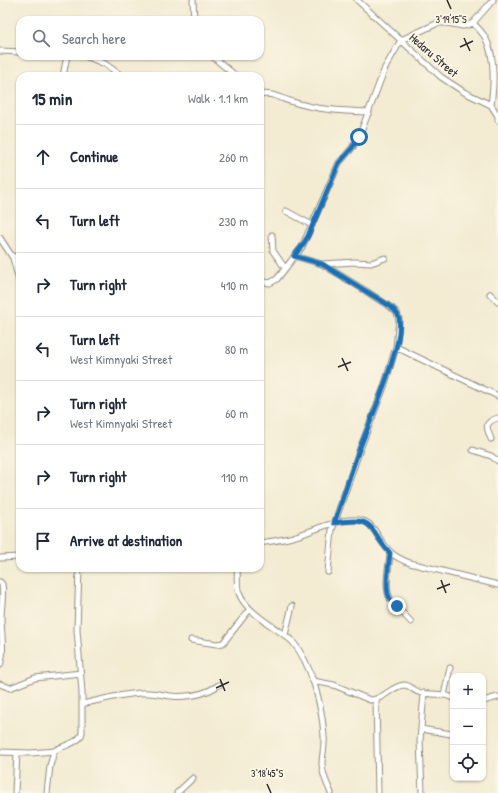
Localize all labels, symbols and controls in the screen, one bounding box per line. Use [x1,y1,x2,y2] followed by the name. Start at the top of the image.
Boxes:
[435,13,467,26] text: 3°19'15"S
[16,16,264,60] search box
[30,27,52,49] icon: search
[62,28,126,49] text: Search here
[406,29,463,82] street label: Hedaru Street
[32,87,72,110] text: 15 min
[188,89,248,107] text: Walk · 1.1 km
[350,128,368,146] route start
[32,146,54,168] icon: ahead
[70,146,118,167] text: Continue
[219,148,248,166] text: 260 m
[32,210,54,232] icon: left
[70,210,120,231] text: Turn left
[218,212,248,230] text: 230 m
[32,274,54,296] icon: right
[70,274,126,295] text: Turn right
[221,276,248,294] text: 410 m
[70,329,120,350] text: Turn left
[32,338,54,360] icon: left
[225,340,248,358] text: 80 m
[70,350,172,368] text: West Kimnyaki Street
[70,393,126,414] text: Turn right
[32,402,54,424] icon: right
[225,404,248,422] text: 60 m
[70,414,172,432] text: West Kimnyaki Street
[32,466,54,488] icon: right
[70,466,126,487] text: Turn right
[221,468,248,486] text: 110 m
[32,530,54,552] icon: arrive
[70,530,182,551] text: Arrive at destination
[388,597,406,615] route end
[450,673,486,781] map controls
[450,673,486,709] button: +
[450,709,486,745] button: −
[450,745,486,781] button: locate
[251,767,283,780] text: 3°18'45"S

